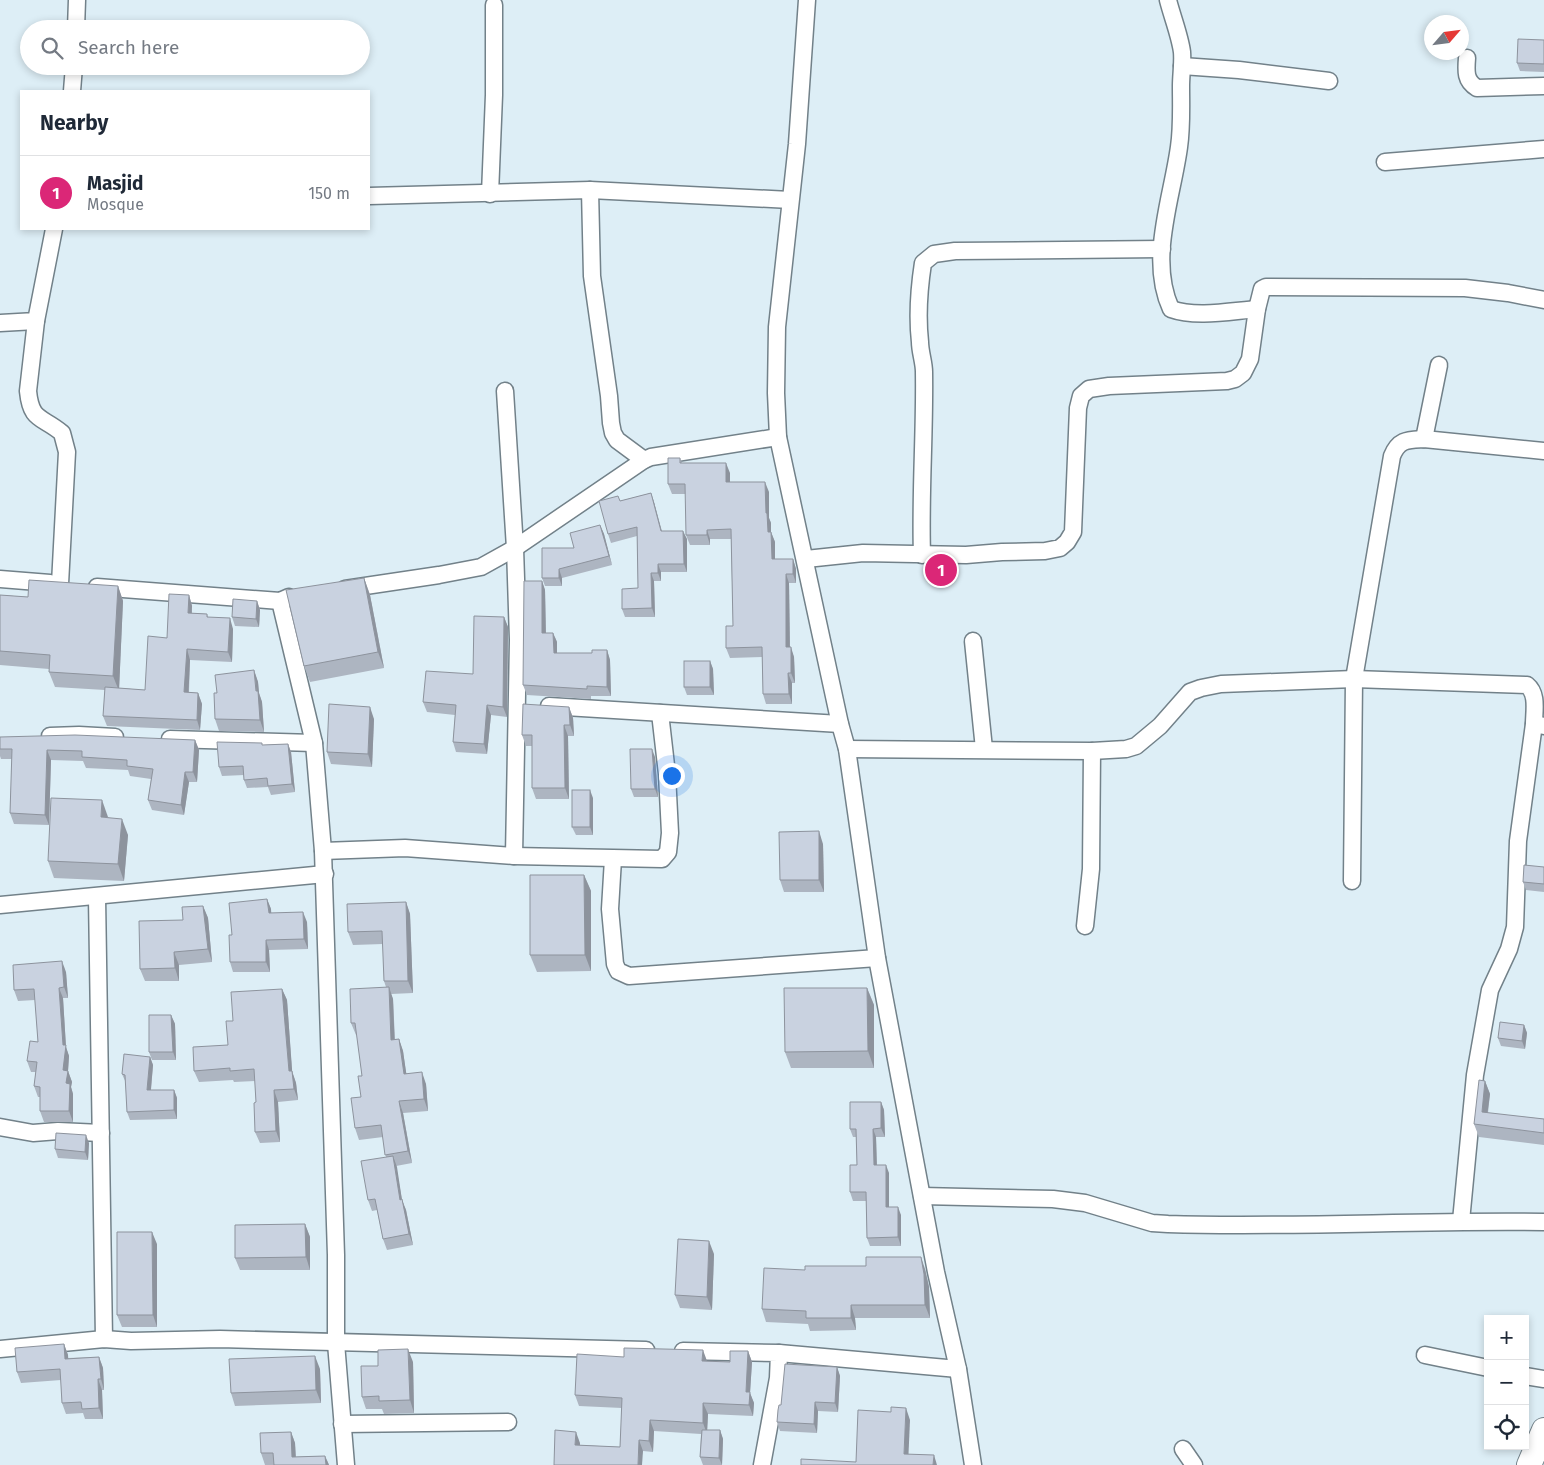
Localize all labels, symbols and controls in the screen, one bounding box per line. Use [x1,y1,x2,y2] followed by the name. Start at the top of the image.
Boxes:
[1424,15,1469,60] north arrow
[20,20,370,75] search box
[38,34,66,62] icon: search
[78,36,179,59] text: Search here
[40,110,108,136] text: Nearby
[87,172,143,195] text: Masjid
[52,184,60,203] text: 1
[308,184,350,203] text: 150 m
[87,195,144,214] text: Mosque
[925,551,957,589] pin: 1
[659,763,685,789] your location
[1484,1315,1529,1450] map controls
[1484,1315,1529,1360] button: +
[1484,1360,1529,1405] button: −
[1484,1405,1529,1450] button: locate

